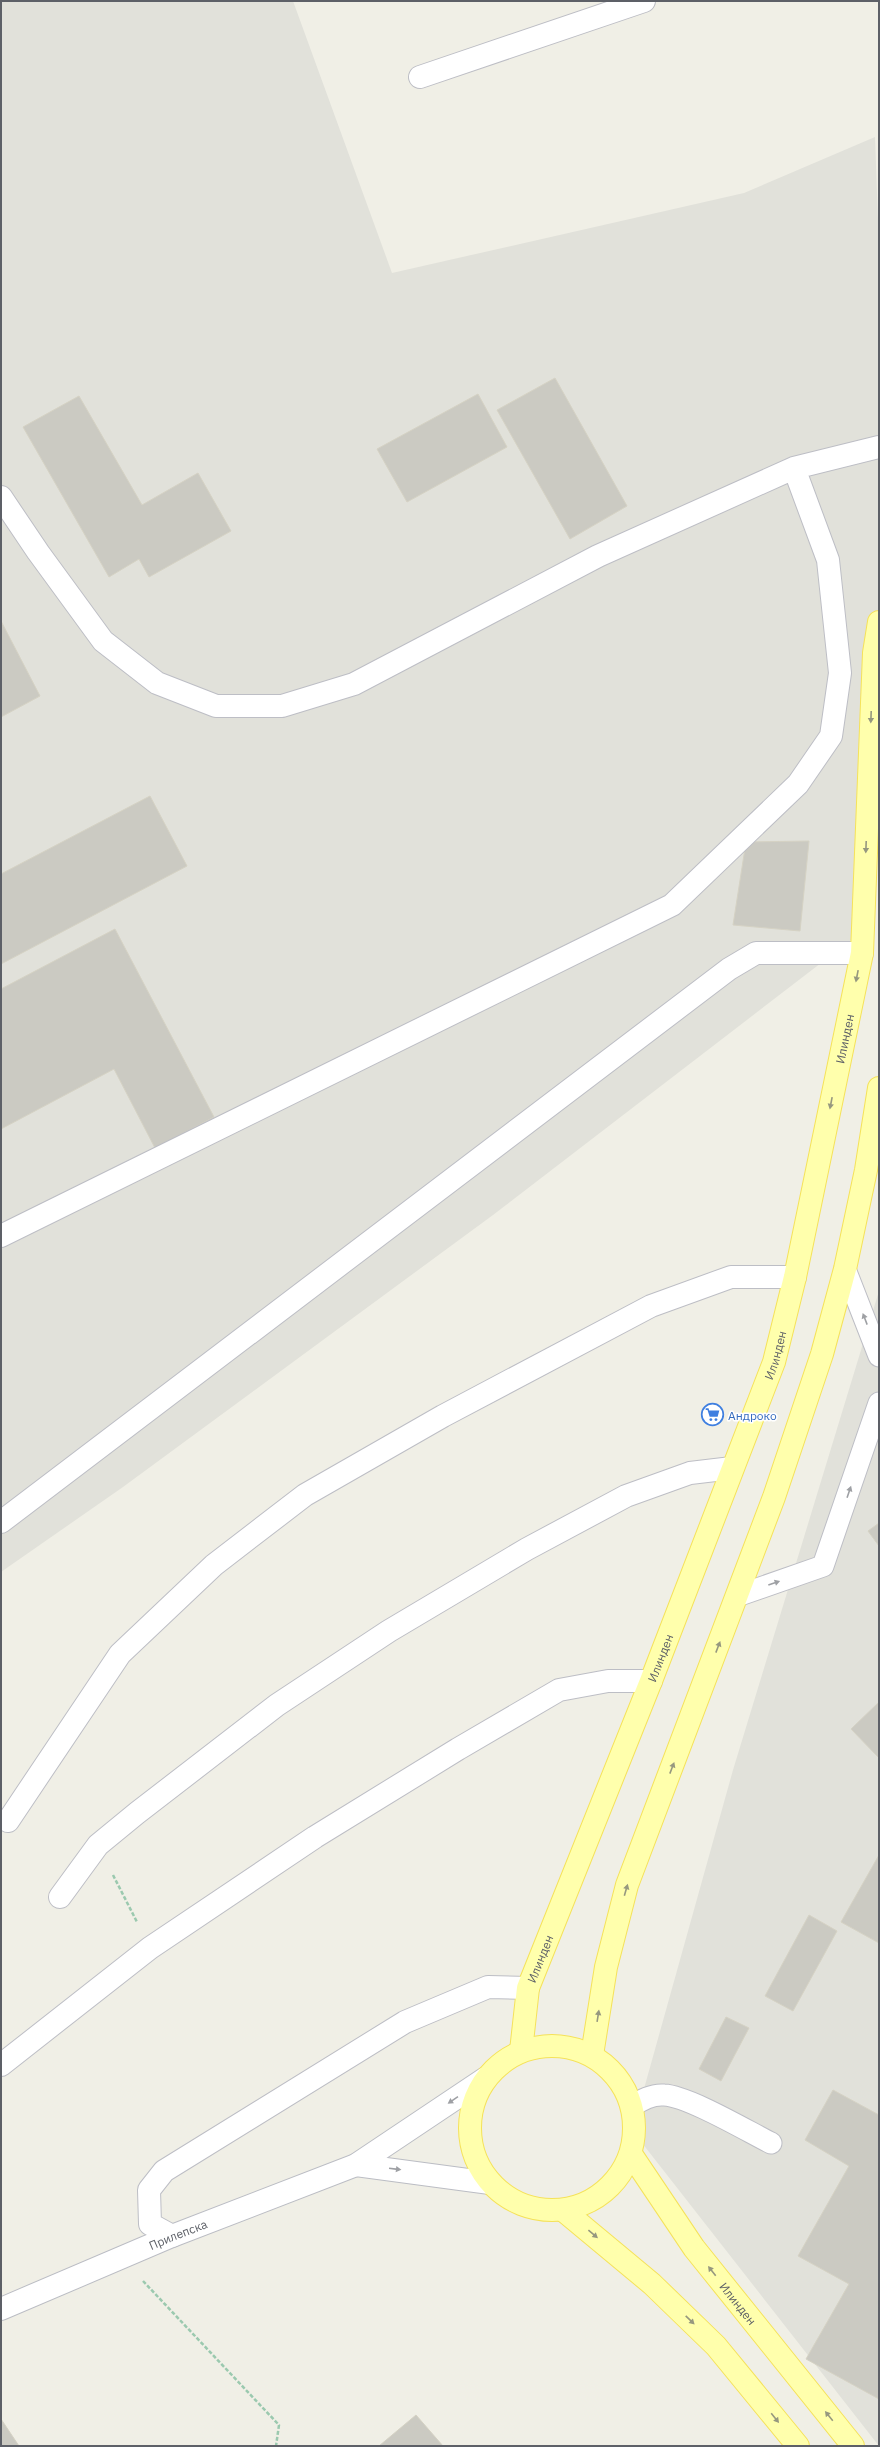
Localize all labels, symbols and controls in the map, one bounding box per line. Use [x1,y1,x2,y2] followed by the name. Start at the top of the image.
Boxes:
[868,711,875,723] one-way arrow
[863,841,869,854] one-way arrow
[854,970,860,982] one-way arrow
[832,1012,857,1065] street label: Илинден
[828,1097,834,1110] one-way arrow
[861,1313,867,1325] one-way arrow
[760,1329,789,1382] street label: Илинден
[699,1402,725,1428] supermarket icon: Андроко
[728,1408,777,1423] place label: Андроко
[846,1486,852,1498] one-way arrow
[768,1580,780,1586] one-way arrow
[644,1632,676,1684] street label: Илинден
[715,1640,721,1652] one-way arrow
[669,1762,675,1774] one-way arrow
[623,1883,629,1895] one-way arrow
[523,1933,556,1985] street label: Илинден
[595,2010,601,2023] one-way arrow
[448,2096,459,2104] one-way arrow
[389,2166,401,2172] one-way arrow
[146,2216,210,2253] street label: Прилепска
[587,2230,598,2239] one-way arrow
[708,2265,716,2276] one-way arrow
[717,2279,760,2328] street label: Илинден
[685,2316,695,2325] one-way arrow
[824,2410,833,2421] one-way arrow
[771,2413,780,2424] one-way arrow

